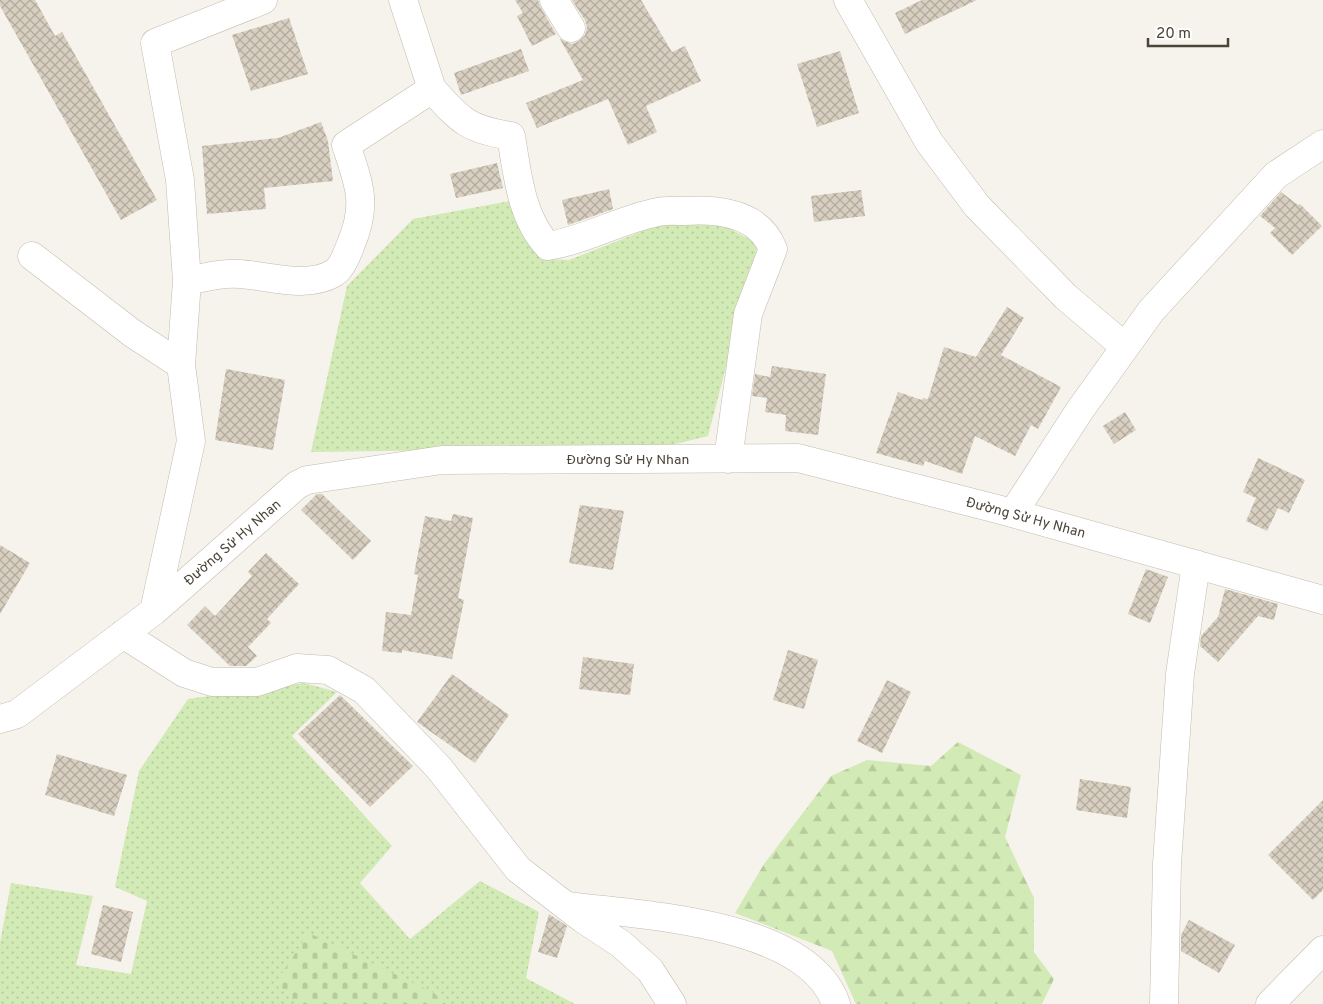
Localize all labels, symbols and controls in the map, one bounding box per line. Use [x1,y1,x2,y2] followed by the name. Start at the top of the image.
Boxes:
[1148,15,1228,47] scale bar
[1156,25,1191,44] text: 20 m
[567,452,689,469] street label: Đường Sử Hy Nhan
[964,494,1087,543] street label: Đường Sử Hy Nhan
[181,496,285,590] street label: Đường Sử Hy Nhan

